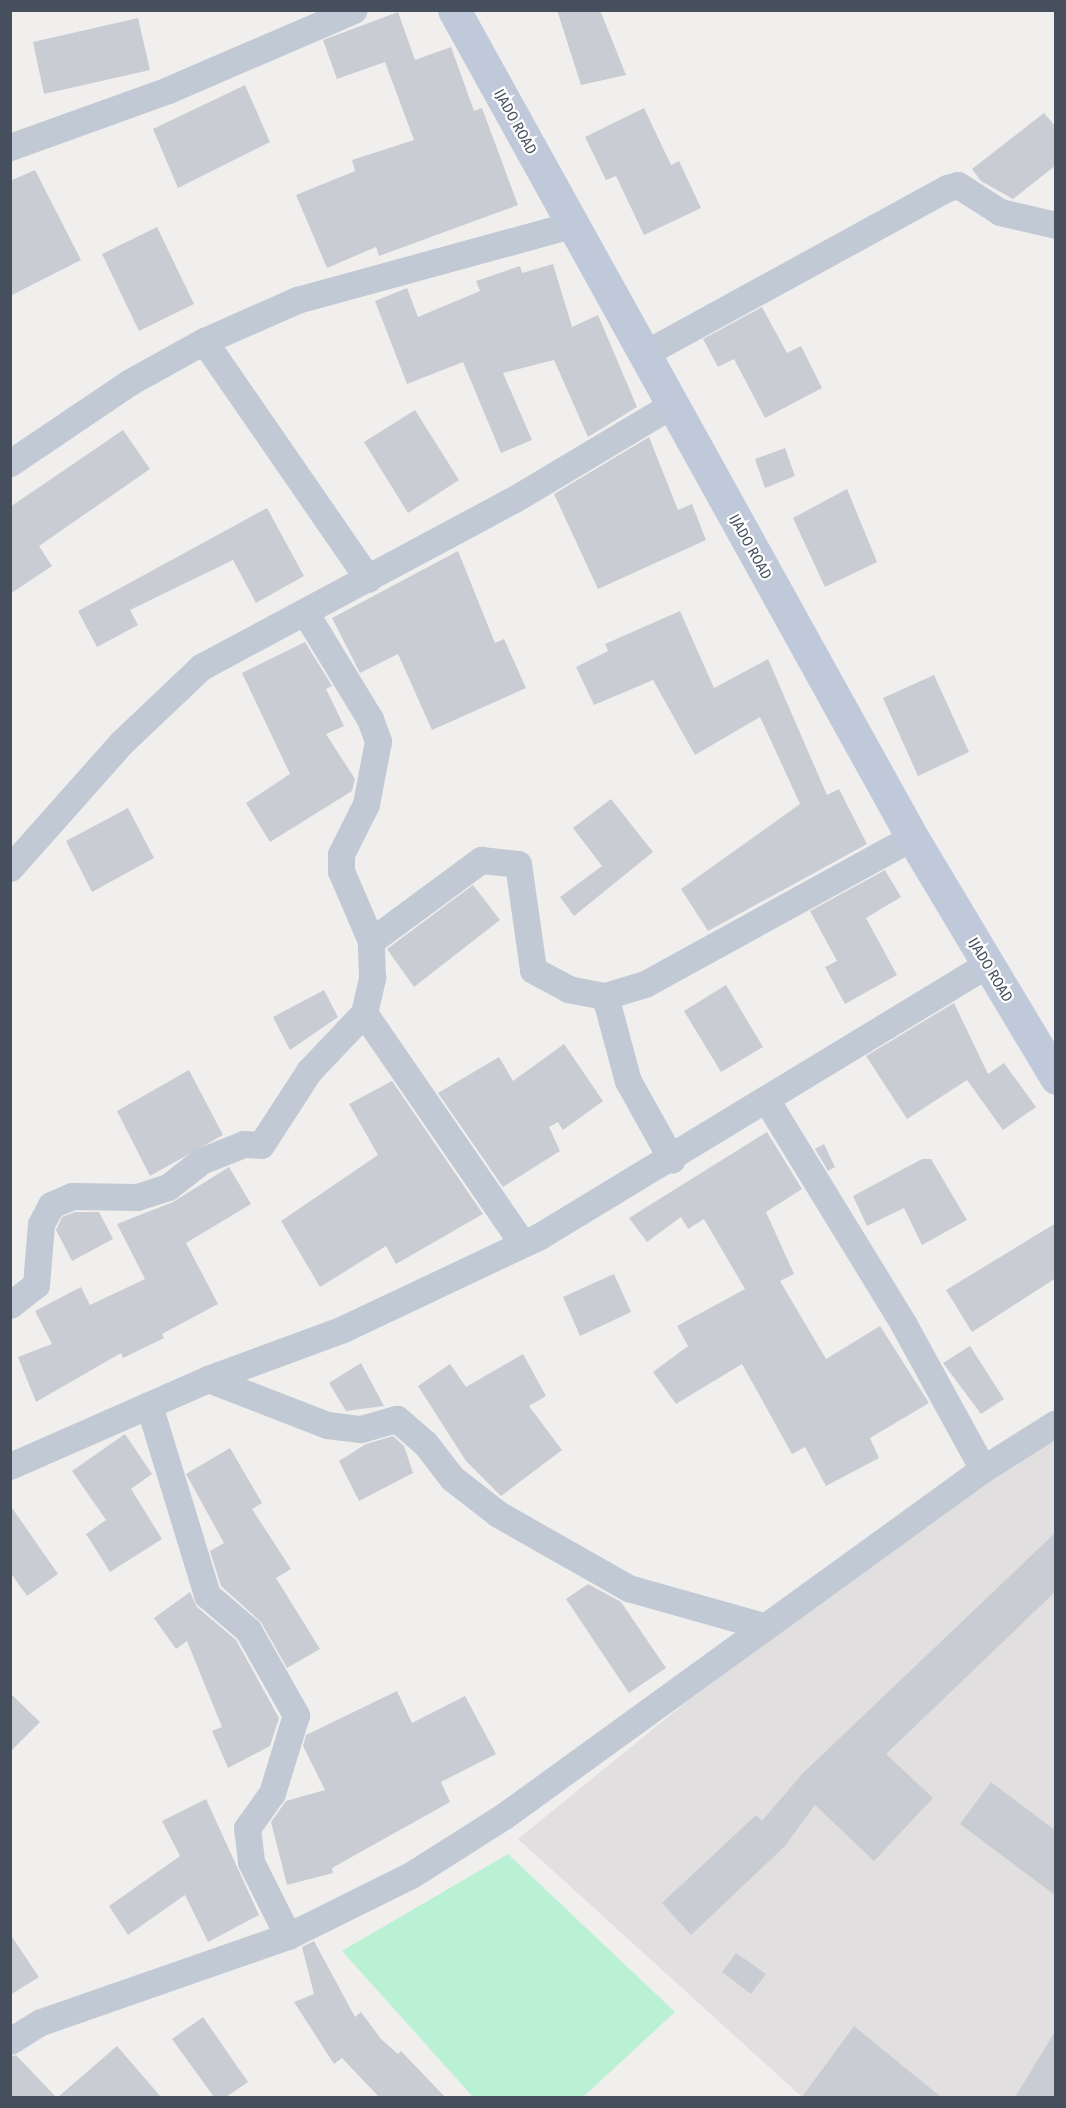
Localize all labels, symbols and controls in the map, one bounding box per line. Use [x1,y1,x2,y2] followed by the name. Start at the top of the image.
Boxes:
[490,86,540,158] street label: IJADO ROAD
[725,511,775,583] street label: IJADO ROAD
[964,935,1016,1005] street label: IJADO ROAD

